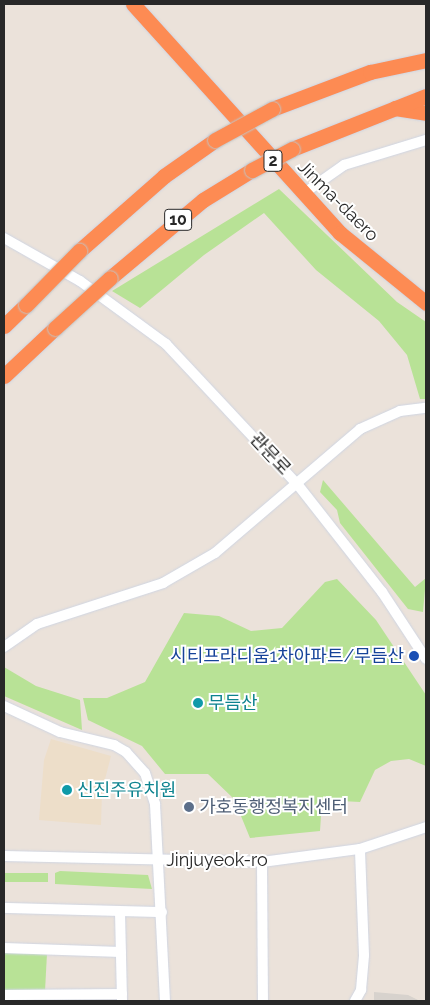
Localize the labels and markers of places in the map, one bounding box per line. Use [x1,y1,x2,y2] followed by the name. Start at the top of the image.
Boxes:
[170,645,404,667] place label: 시티프라디움1차아파트/무듬산
[408,650,420,662] marker: 시티프라디움1차아파트/무듬산
[208,692,258,714] place label: 무듬산
[192,697,204,709] marker: 무듬산
[77,779,176,801] place label: 신진주유치원
[61,784,73,796] marker: 신진주유치원
[199,796,348,818] place label: 가호동행정복지센터
[183,801,195,813] marker: 가호동행정복지센터

